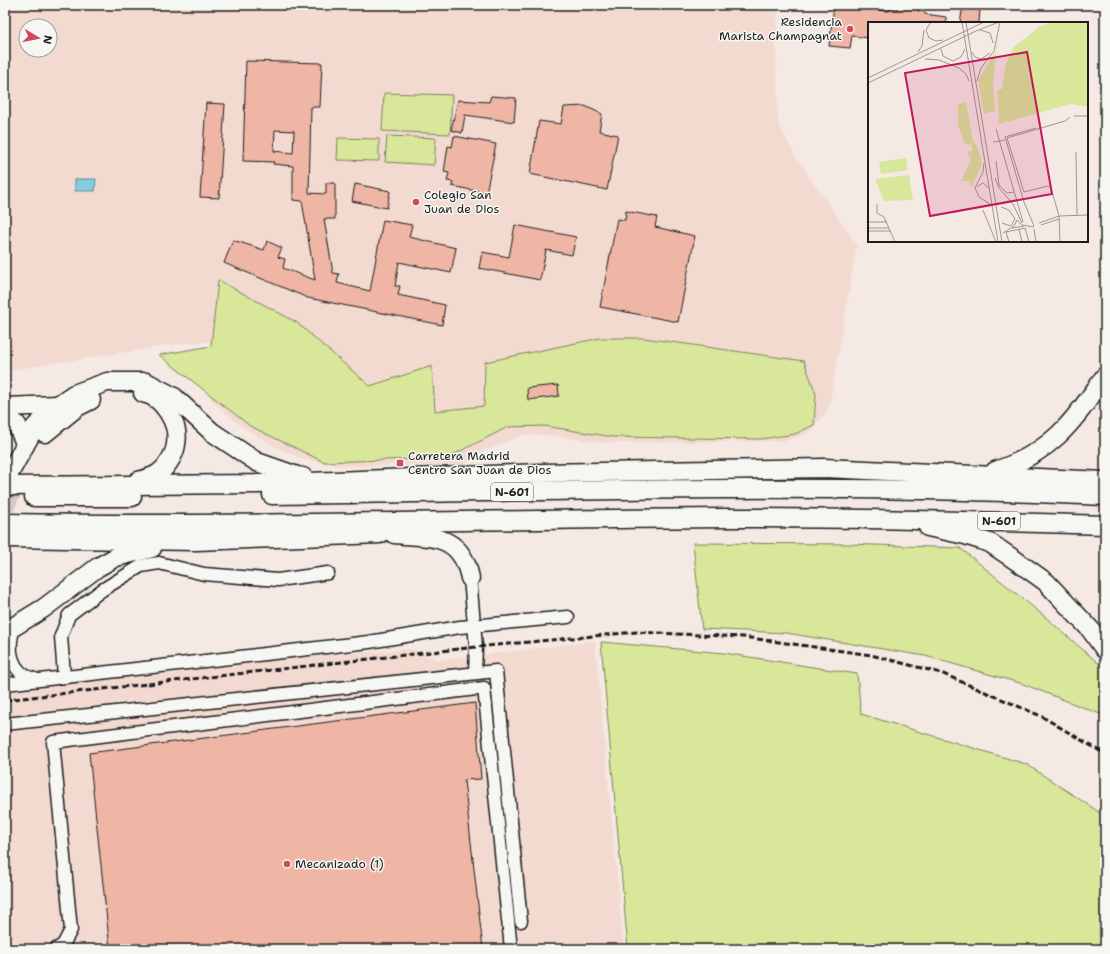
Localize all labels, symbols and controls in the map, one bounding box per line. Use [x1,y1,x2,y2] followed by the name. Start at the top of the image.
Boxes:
[719,14,843,44] place label: Residencia Marista Champagnat
[18,18,58,58] north arrow
[868,22,1088,242] inset map
[845,24,855,34] marker: Residencia Marista Champagnat
[39,34,55,46] text: N
[424,187,499,217] place label: Colegio San Juan de Dios
[411,197,421,207] marker: Colegio San Juan de Dios
[408,448,551,478] place label: Carretera Madrid Centro San Juan de Dios
[395,458,405,468] marker: Carretera Madrid Centro San Juan de Dios
[491,483,533,501] road number: N-601
[978,512,1020,530] road number: N-601
[295,856,384,872] place label: Mecanizado (1)
[282,859,292,869] marker: Mecanizado (1)

